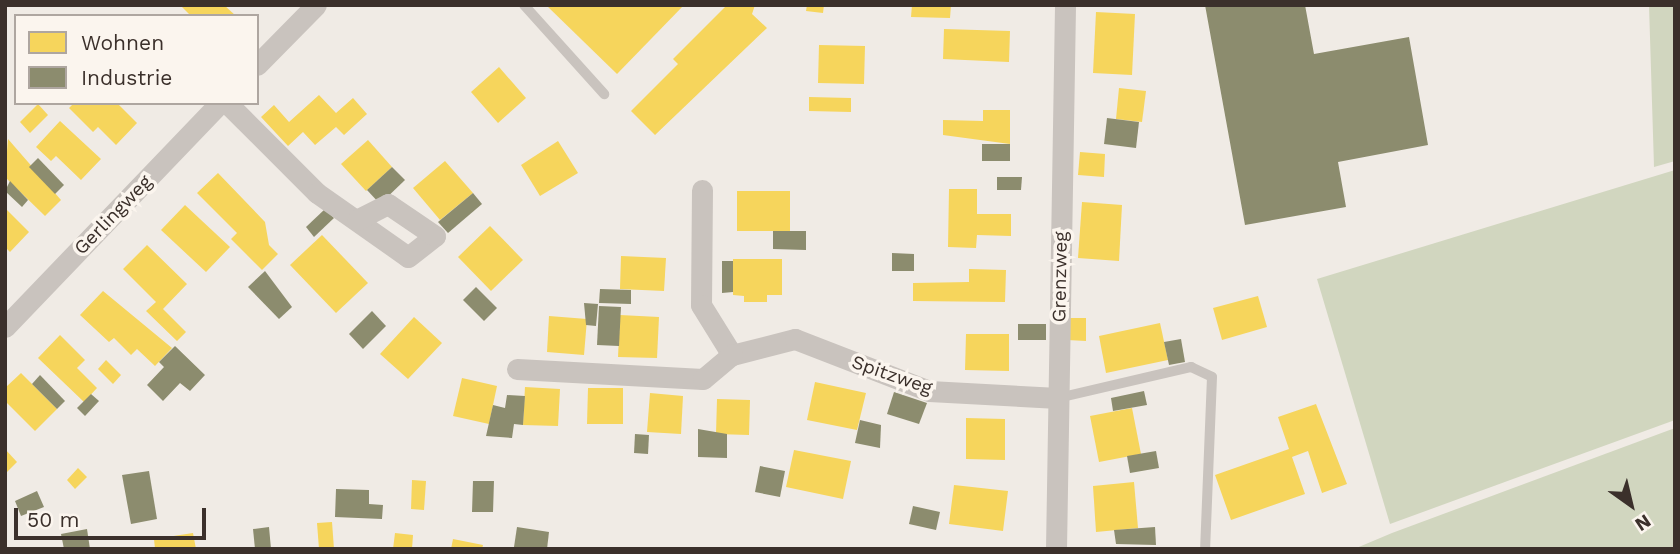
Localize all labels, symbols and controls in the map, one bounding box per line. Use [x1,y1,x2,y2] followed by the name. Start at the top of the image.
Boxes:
[14,14,259,105] legend
[81,30,164,55] text: Wohnen
[81,65,172,90] text: Industrie
[69,171,157,259] street label: Gerlingweg
[1048,231,1072,323] street label: Grenzweg
[849,351,935,399] street label: Spitzweg
[1596,470,1666,540] north arrow
[18,494,210,538] scale bar
[27,507,79,532] text: 50 m
[1631,509,1655,536] text: N

